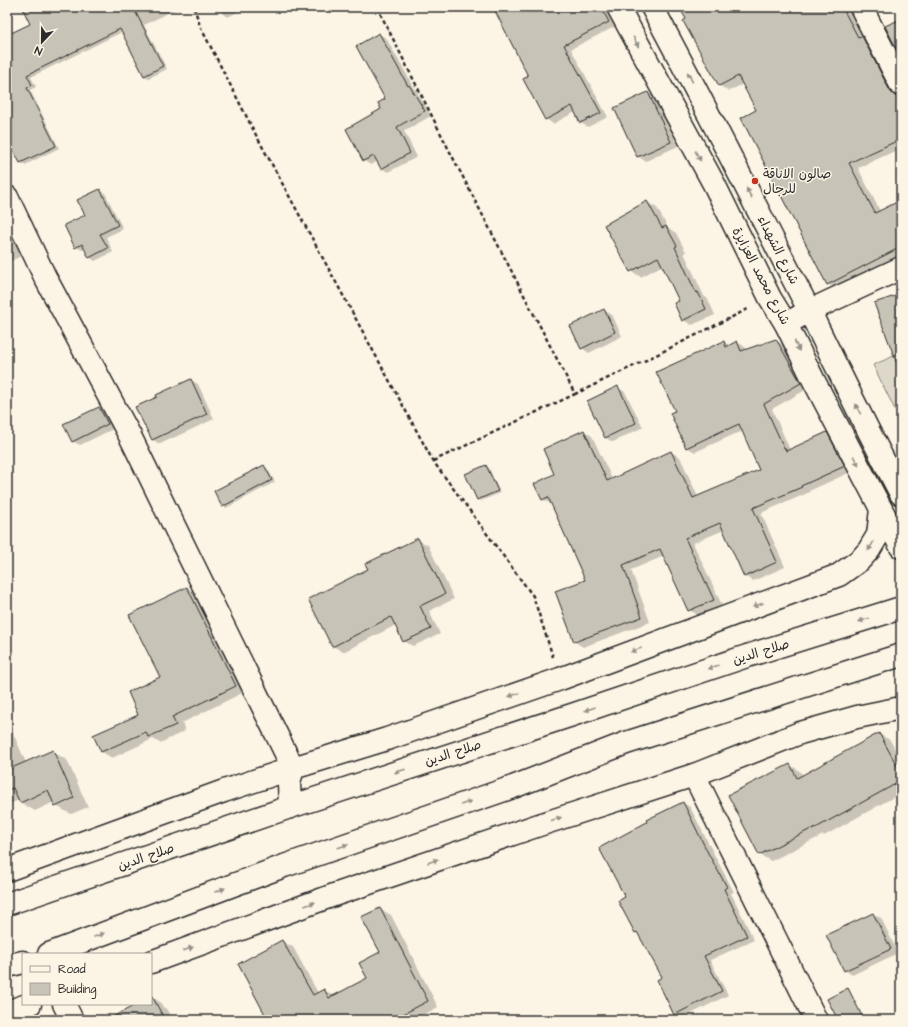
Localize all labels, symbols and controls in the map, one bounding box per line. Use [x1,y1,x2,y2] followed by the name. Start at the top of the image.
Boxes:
[22,22,62,62] north arrow
[633,36,639,47] one-way arrow
[32,43,44,59] text: N
[687,72,693,83] one-way arrow
[695,150,702,162] one-way arrow
[763,165,831,198] place label: صالون الاناقة للرجال
[750,176,760,186] marker: صالون الاناقة للرجال
[746,187,752,199] one-way arrow
[753,213,803,287] street label: شارع الشهداء
[728,224,794,328] street label: شارع محمد العزايزة
[794,340,800,351] one-way arrow
[855,404,861,415] one-way arrow
[853,455,859,467] one-way arrow
[867,541,875,551] one-way arrow
[752,603,764,609] one-way arrow
[857,617,869,623] one-way arrow
[730,635,792,669] street label: صلاح الدين
[630,648,642,654] one-way arrow
[707,664,719,670] one-way arrow
[507,692,519,698] one-way arrow
[583,706,595,712] one-way arrow
[422,735,484,771] street label: صلاح الدين
[393,768,405,774] one-way arrow
[460,800,472,806] one-way arrow
[550,816,562,822] one-way arrow
[115,839,177,875] street label: صلاح الدين
[337,842,349,848] one-way arrow
[427,858,439,864] one-way arrow
[215,886,227,892] one-way arrow
[304,901,316,907] one-way arrow
[93,932,105,938] one-way arrow
[182,945,194,951] one-way arrow
[22,953,152,1005] legend
[58,961,86,978] text: Road
[58,981,96,999] text: Building

